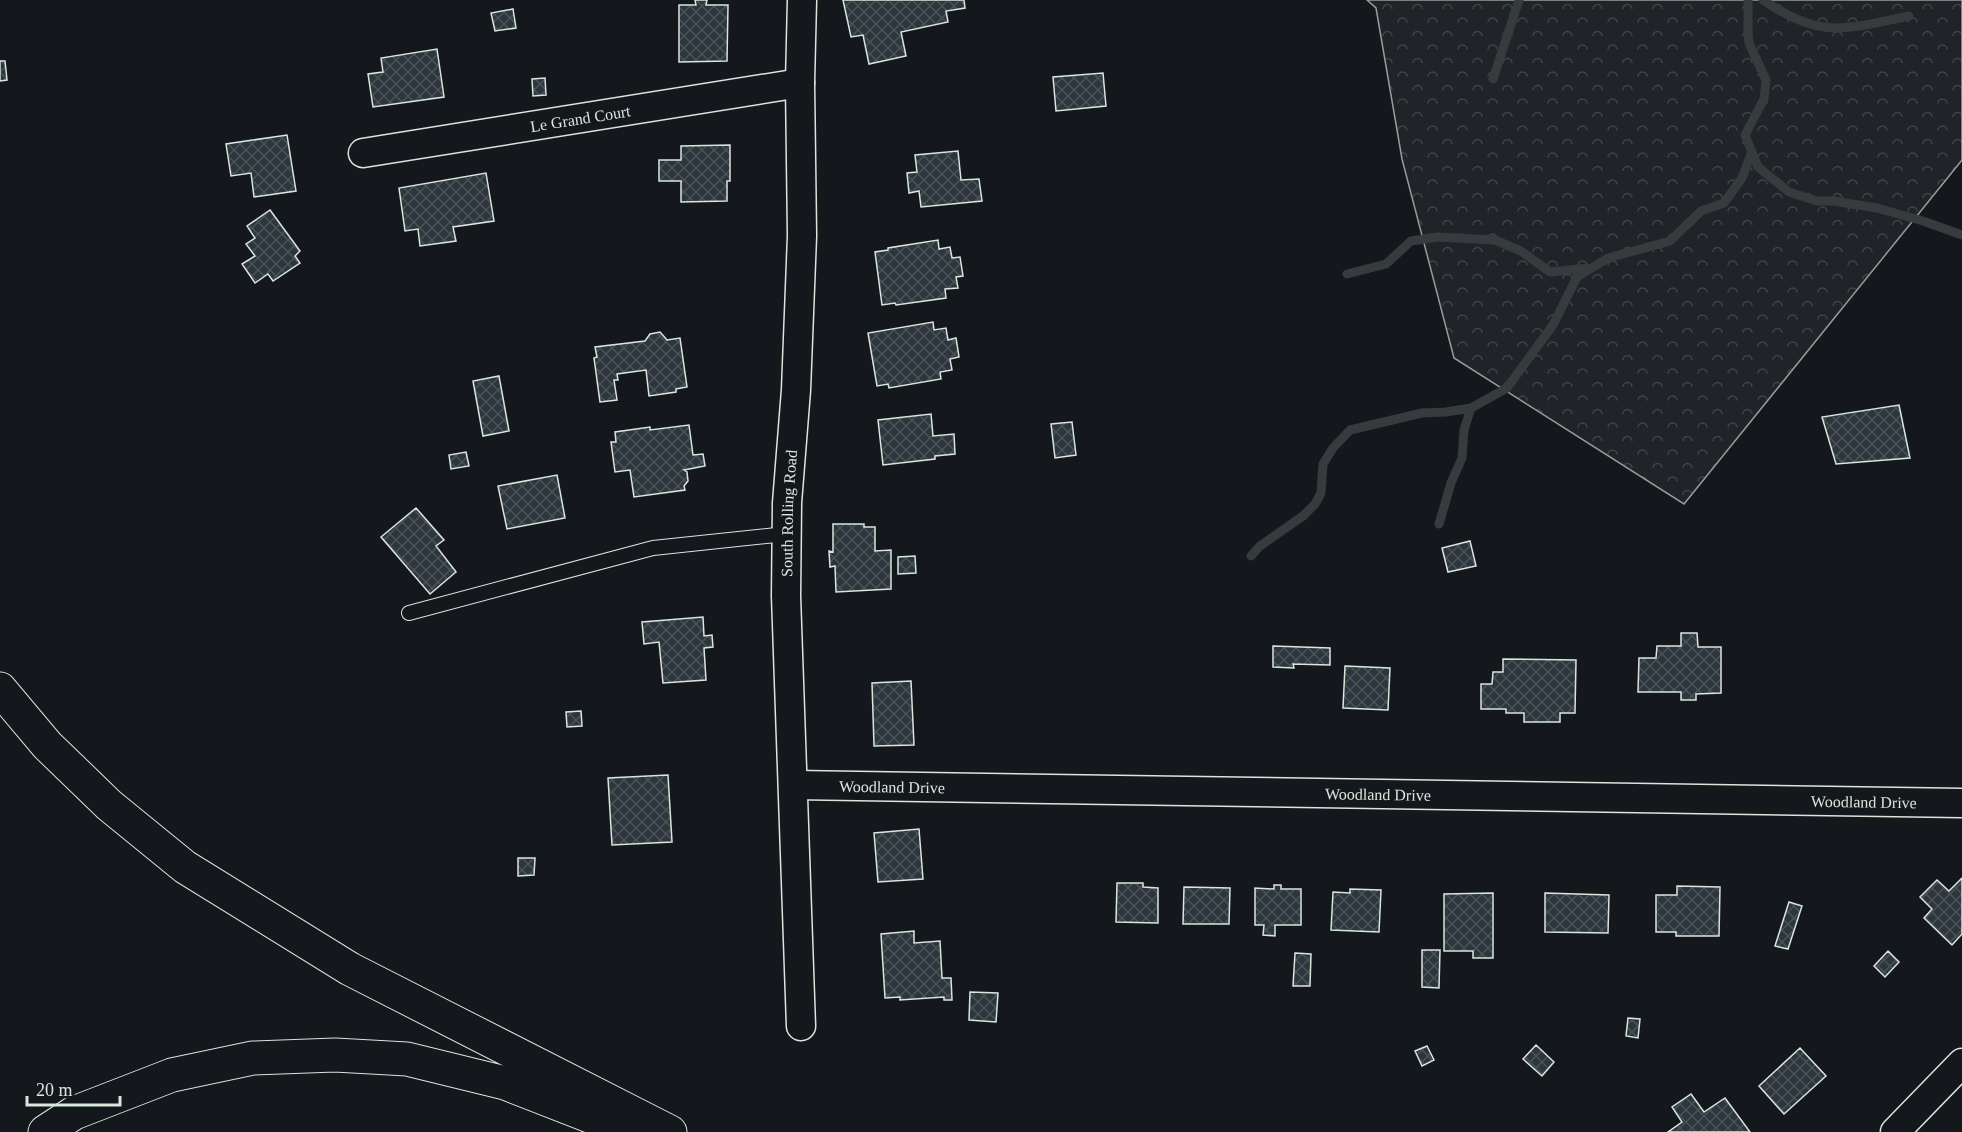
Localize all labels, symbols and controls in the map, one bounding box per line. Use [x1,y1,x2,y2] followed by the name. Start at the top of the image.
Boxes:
[529,102,632,135] street label: Le Grand Court
[778,449,800,577] street label: South Rolling Road
[839,777,945,796] street label: Woodland Drive
[1325,785,1431,803] street label: Woodland Drive
[1811,792,1917,811] street label: Woodland Drive
[27,1069,120,1107] scale bar
[36,1080,73,1100] text: 20 m

